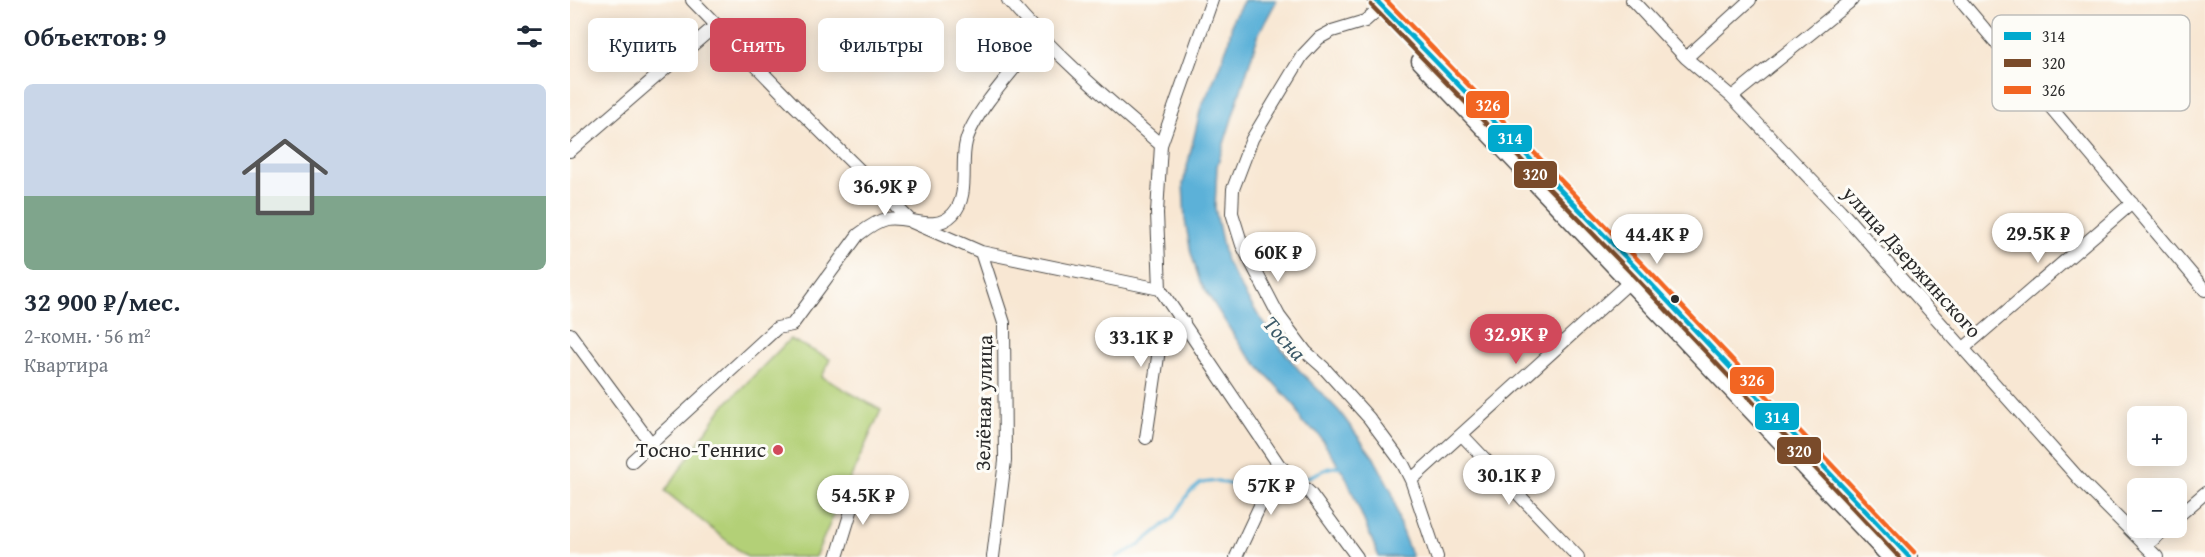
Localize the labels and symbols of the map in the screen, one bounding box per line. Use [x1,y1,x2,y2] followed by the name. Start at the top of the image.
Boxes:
[1992,15,2190,111] legend
[2042,24,2065,48] text: 314
[2042,51,2065,75] text: 320
[2042,78,2065,102] text: 326
[1465,90,1510,119] line badge: 326
[1476,93,1500,117] text: 326
[1487,124,1533,153] line badge: 314
[1498,126,1522,150] text: 314
[1513,160,1558,189] line badge: 320
[1523,162,1547,186] text: 320
[830,166,940,217] pin: 36.9K ₽
[1835,178,1989,345] street label: улица Дзержинского
[1983,213,2093,264] pin: 29.5K ₽
[1602,214,1712,265] pin: 44.4K ₽
[1236,232,1320,283] pin: 60K ₽
[1669,293,1681,305] unlabelled marker
[1256,308,1314,368] water label: Тосна
[1461,314,1571,365] pin: 32.9K ₽
[1086,317,1196,368] pin: 33.1K ₽
[967,335,1000,471] street label: Зелёная улица
[1729,366,1775,395] line badge: 326
[1740,368,1764,392] text: 326
[1754,402,1800,431] line badge: 314
[1765,405,1789,429] text: 314
[636,434,766,465] place label: Тосно-Теннис
[1776,436,1822,465] line badge: 320
[1787,439,1811,463] text: 320
[771,443,785,457] marker: Тосно-Теннис
[1454,455,1564,506] pin: 30.1K ₽
[1229,465,1313,516] pin: 57K ₽
[808,475,918,526] pin: 54.5K ₽

